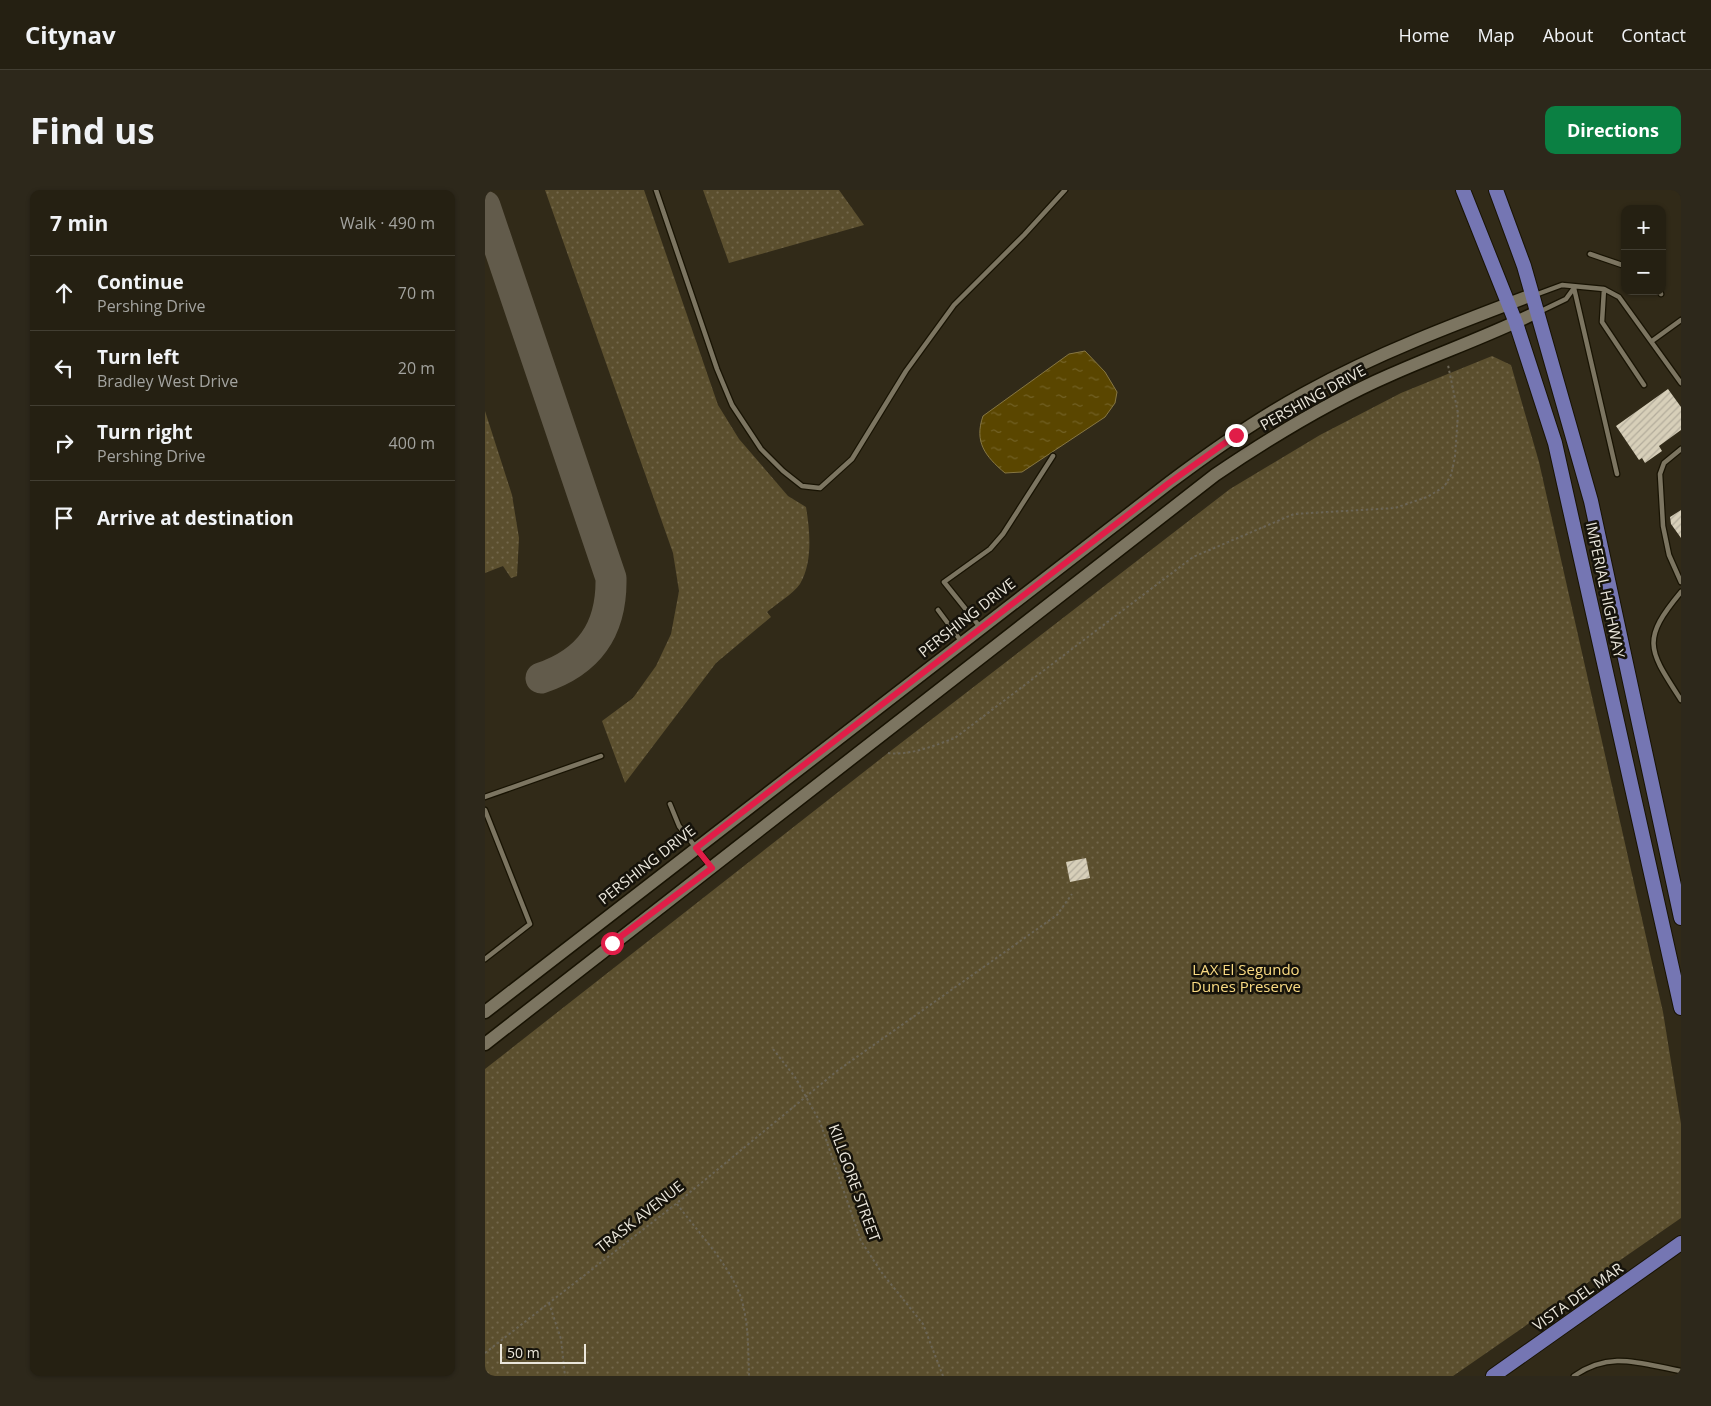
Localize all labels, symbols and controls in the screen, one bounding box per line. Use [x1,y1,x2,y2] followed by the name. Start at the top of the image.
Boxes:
[25,18,116,51] text: Citynav
[1399,23,1449,47] text: Home
[1477,23,1515,47] text: Map
[1543,23,1593,47] text: About
[1621,23,1686,47] text: Contact
[1545,106,1681,154] button: Directions
[30,107,155,154] text: Find us
[1621,205,1666,295] map controls
[1621,205,1666,250] button: +
[50,209,108,237] text: 7 min
[340,212,435,234] text: Walk · 490 m
[1621,250,1666,295] button: −
[97,269,184,295] text: Continue
[50,279,78,307] icon: ahead
[398,282,435,304] text: 70 m
[97,295,205,317] text: Pershing Drive
[97,344,179,370] text: Turn left
[50,354,78,382] icon: left
[398,357,435,379] text: 20 m
[1256,360,1369,434] street label: PERSHING DRIVE
[97,370,238,392] text: Bradley West Drive
[97,419,192,445] text: Turn right
[1225,424,1248,447] route end
[50,429,78,457] icon: right
[389,432,435,454] text: 400 m
[97,445,205,467] text: Pershing Drive
[50,504,78,532] icon: arrive
[97,505,294,531] text: Arrive at destination
[1582,520,1630,660] street label: IMPERIAL HIGHWAY
[914,573,1019,661] street label: PERSHING DRIVE
[594,820,699,908] street label: PERSHING DRIVE
[601,932,624,955] route start
[1191,959,1301,996] park label: LAX El Segundo Dunes Preserve
[824,1121,886,1245] street label: KILLGORE STREET
[592,1176,687,1257] street label: TRASK AVENUE
[1528,1257,1627,1335] street label: VISTA DEL MAR
[500,1341,586,1364] scale bar
[507,1343,540,1362] text: 50 m

